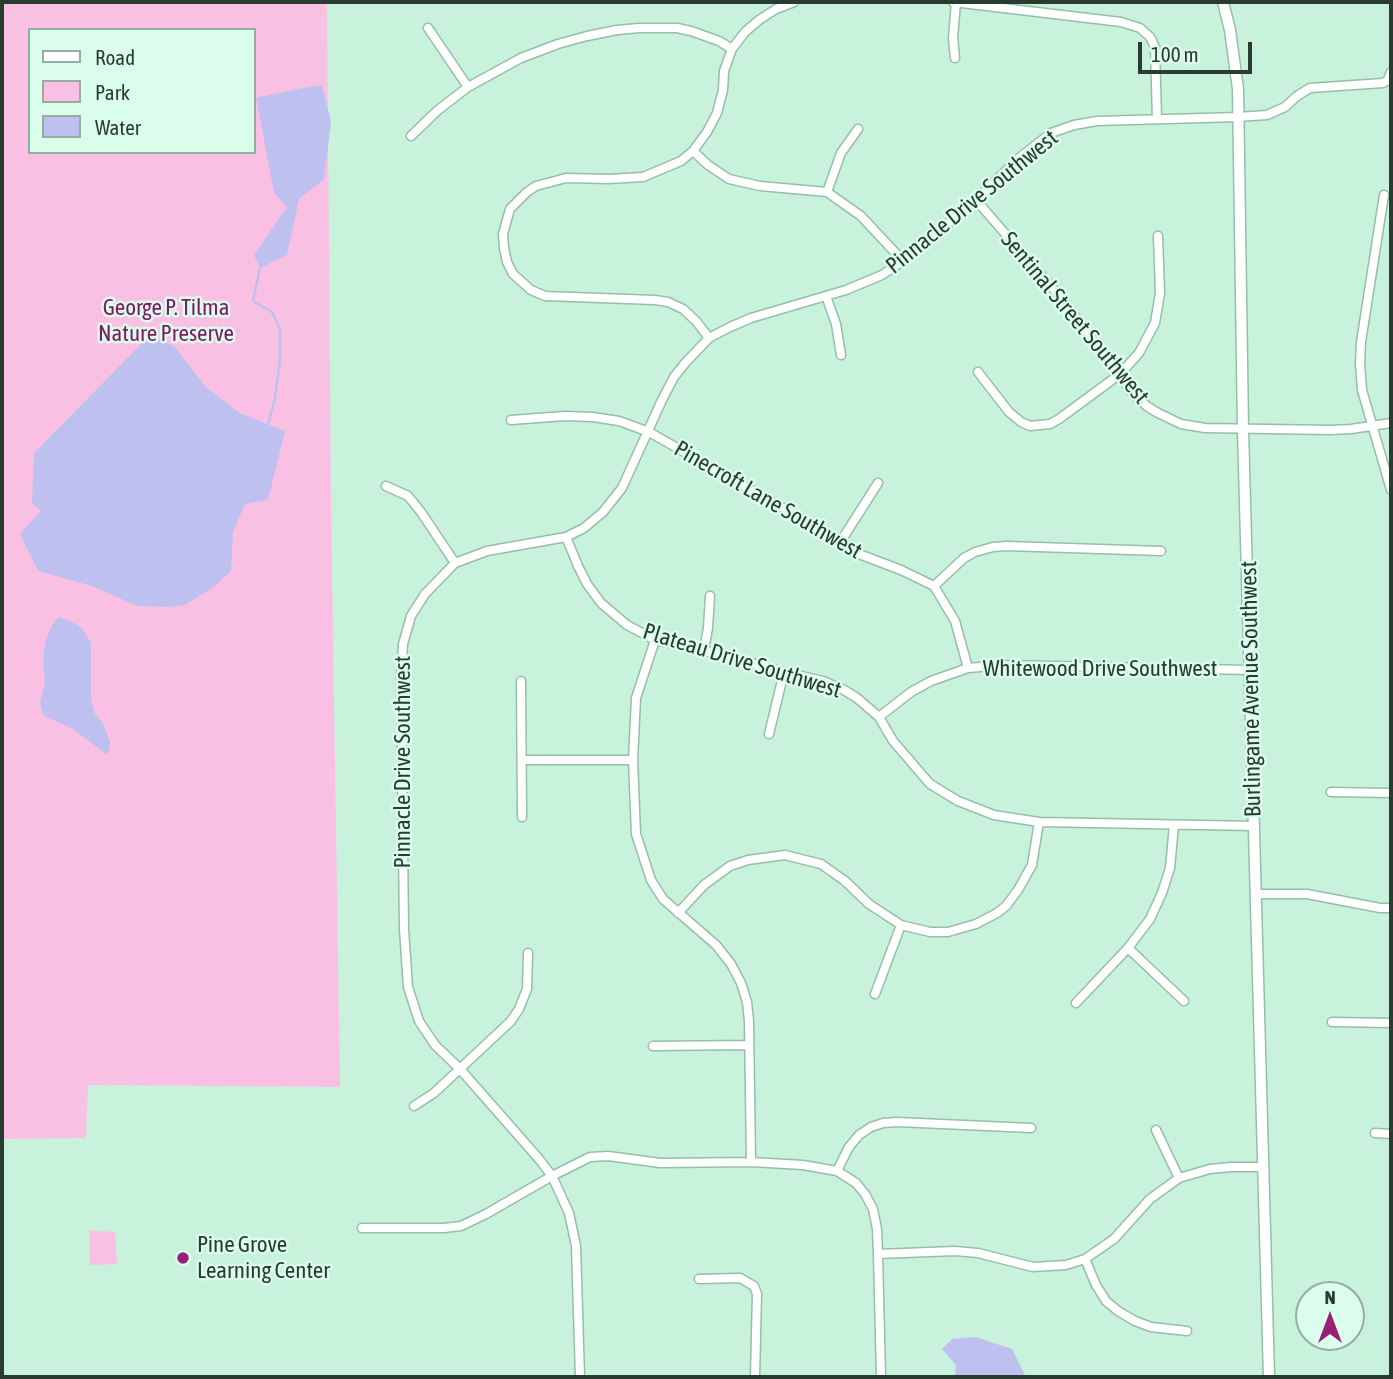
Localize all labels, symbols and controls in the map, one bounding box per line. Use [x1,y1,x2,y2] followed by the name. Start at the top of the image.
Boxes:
[28,28,256,154] legend
[1141,28,1255,72] scale bar
[1151,42,1199,66] text: 100 m
[95,45,135,69] text: Road
[95,80,130,104] text: Park
[95,115,141,139] text: Water
[881,124,1063,280] street label: Pinnacle Drive Southwest
[995,226,1155,410] street label: Sentinal Street Southwest
[98,294,234,348] park label: George P. Tilma Nature Preserve
[669,435,867,565] street label: Pinecroft Lane Southwest
[1235,561,1267,817] street label: Burlingame Avenue Southwest
[640,618,844,704] street label: Plateau Drive Southwest
[983,655,1217,683] street label: Whitewood Drive Southwest
[389,656,417,868] street label: Pinnacle Drive Southwest
[197,1231,330,1285] place label: Pine Grove Learning Center
[175,1250,191,1266] marker: Pine Grove Learning Center
[1295,1281,1365,1351] north arrow
[1324,1286,1336,1308] text: N

